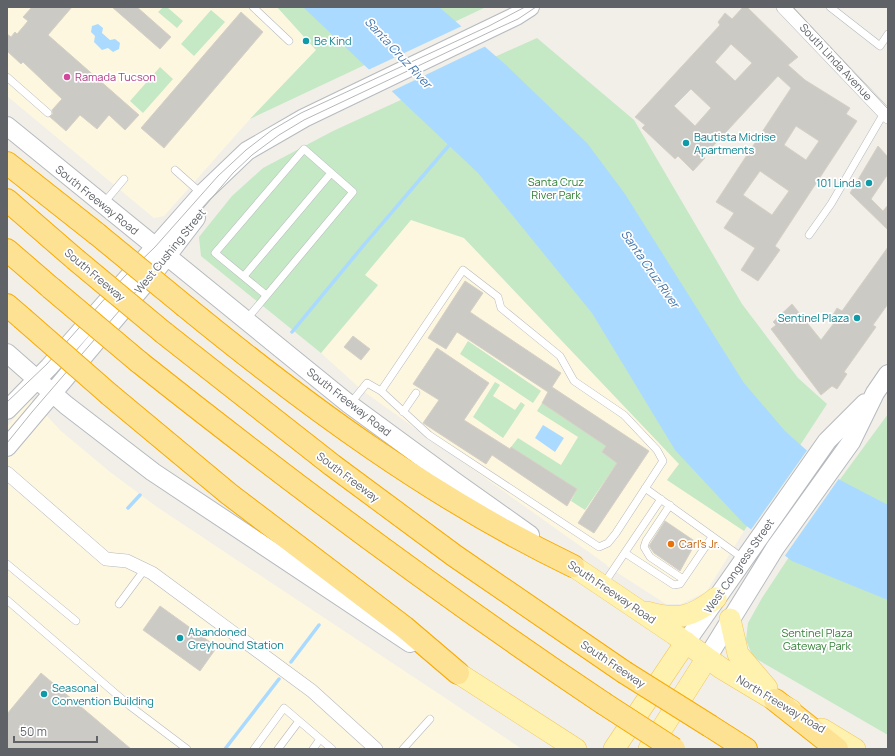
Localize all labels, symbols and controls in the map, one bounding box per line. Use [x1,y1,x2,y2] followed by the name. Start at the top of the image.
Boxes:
[361,13,437,93] water label: Santa Cruz River
[797,20,876,104] street label: South Linda Avenue
[314,33,352,48] place label: Be Kind
[301,36,311,46] marker: Be Kind
[75,69,156,84] place label: Ramada Tucson
[62,72,72,82] marker: Ramada Tucson
[694,129,776,157] place label: Bautista Midrise Apartments
[681,138,691,148] marker: Bautista Midrise Apartments
[53,161,142,238] street label: South Freeway Road
[528,174,584,202] park label: Santa Cruz River Park
[816,175,861,190] place label: 101 Linda
[864,178,874,188] marker: 101 Linda
[131,205,209,296] street label: West Cushing Street
[617,226,685,312] water label: Santa Cruz River
[62,245,129,304] street label: South Freeway
[778,310,849,325] place label: Sentinel Plaza
[852,313,862,323] marker: Sentinel Plaza
[304,364,394,439] street label: South Freeway Road
[314,448,383,505] street label: South Freeway
[700,515,777,616] street label: West Congress Street
[679,536,720,551] place label: Carl's Jr.
[666,539,676,549] marker: Carl's Jr.
[565,557,659,627] street label: South Freeway Road
[188,624,284,652] place label: Abandoned Greyhound Station
[781,625,853,653] park label: Sentinel Plaza Gateway Park
[175,633,185,643] marker: Abandoned Greyhound Station
[578,636,649,691] street label: South Freeway
[734,671,828,736] street label: North Freeway Road
[52,680,154,708] place label: Seasonal Convention Building
[39,689,49,699] marker: Seasonal Convention Building
[14,718,97,744] scale bar
[20,723,47,740] text: 50 m

